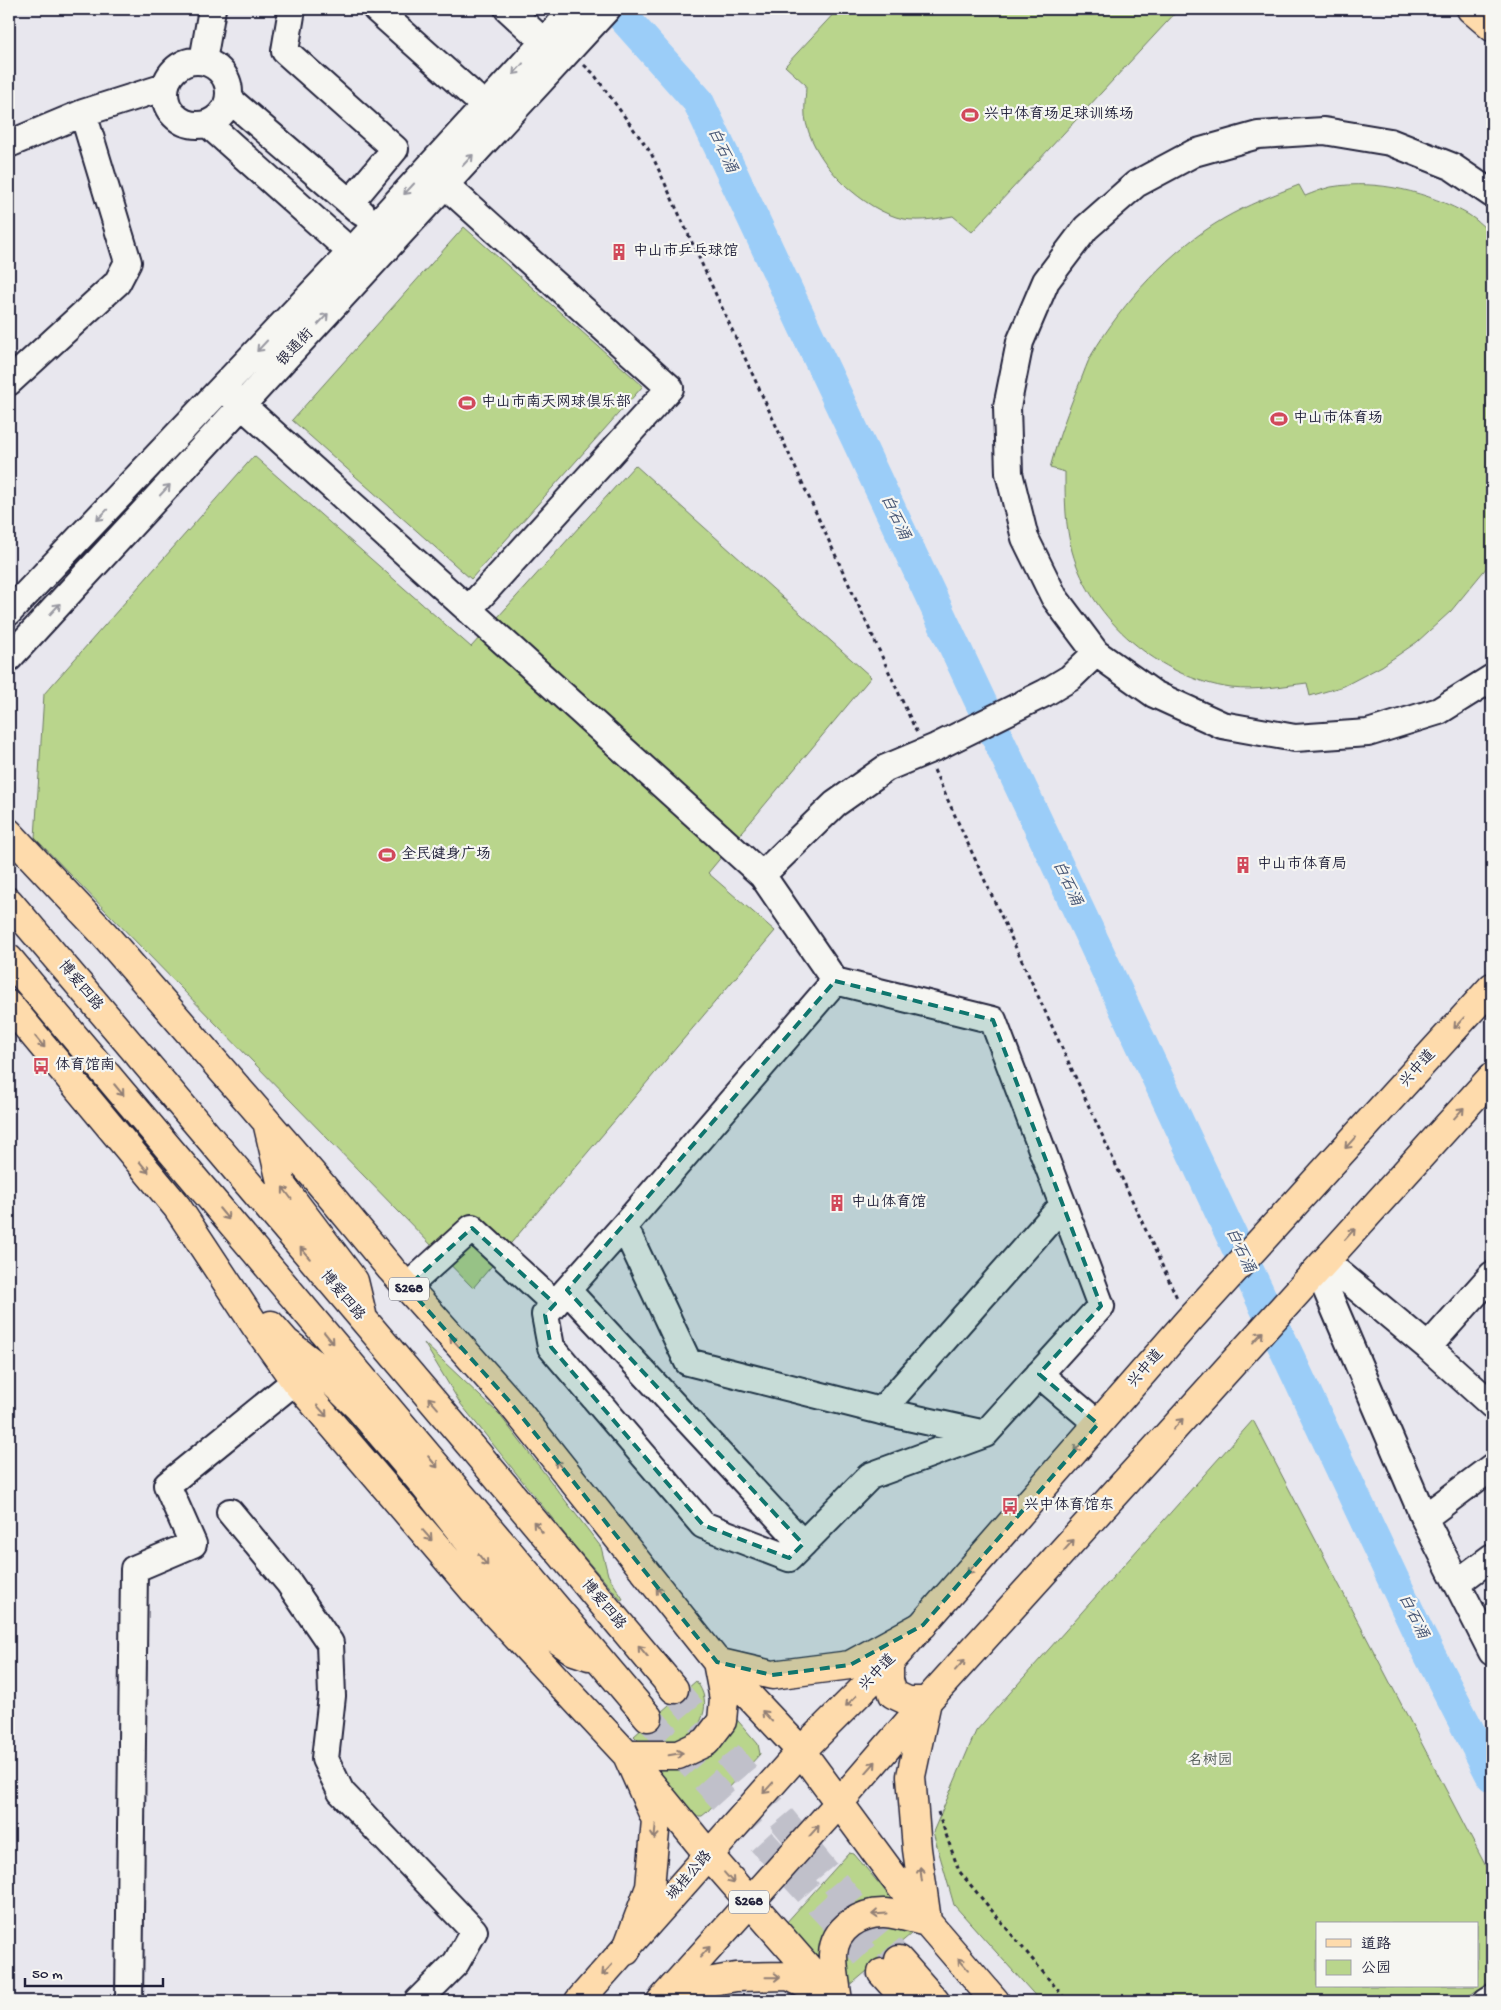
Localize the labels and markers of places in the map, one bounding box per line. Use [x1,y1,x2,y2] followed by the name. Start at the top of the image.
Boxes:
[960,105,980,125] sports icon: 兴中体育场足球训练场
[984,106,1134,124] place label: 兴中体育场足球训练场
[609,242,629,262] building icon: 中山市乒乓球馆
[633,242,738,261] place label: 中山市乒乓球馆
[457,393,477,413] sports icon: 中山市南天网球俱乐部
[481,393,631,412] place label: 中山市南天网球俱乐部
[1269,409,1289,429] sports icon: 中山市体育场
[1293,410,1383,428] place label: 中山市体育场
[377,845,397,865] sports icon: 全民健身广场
[401,846,491,864] place label: 全民健身广场
[1233,855,1253,875] building icon: 中山市体育局
[1257,856,1347,874] place label: 中山市体育局
[31,1056,51,1076] bus stop icon: 体育馆南
[55,1056,115,1075] place label: 体育馆南
[827,1193,847,1213] building icon: 中山体育馆
[851,1193,926,1212] place label: 中山体育馆
[1000,1496,1020,1516] bus stop icon: 兴中体育馆东
[1024,1496,1114,1515] place label: 兴中体育馆东

